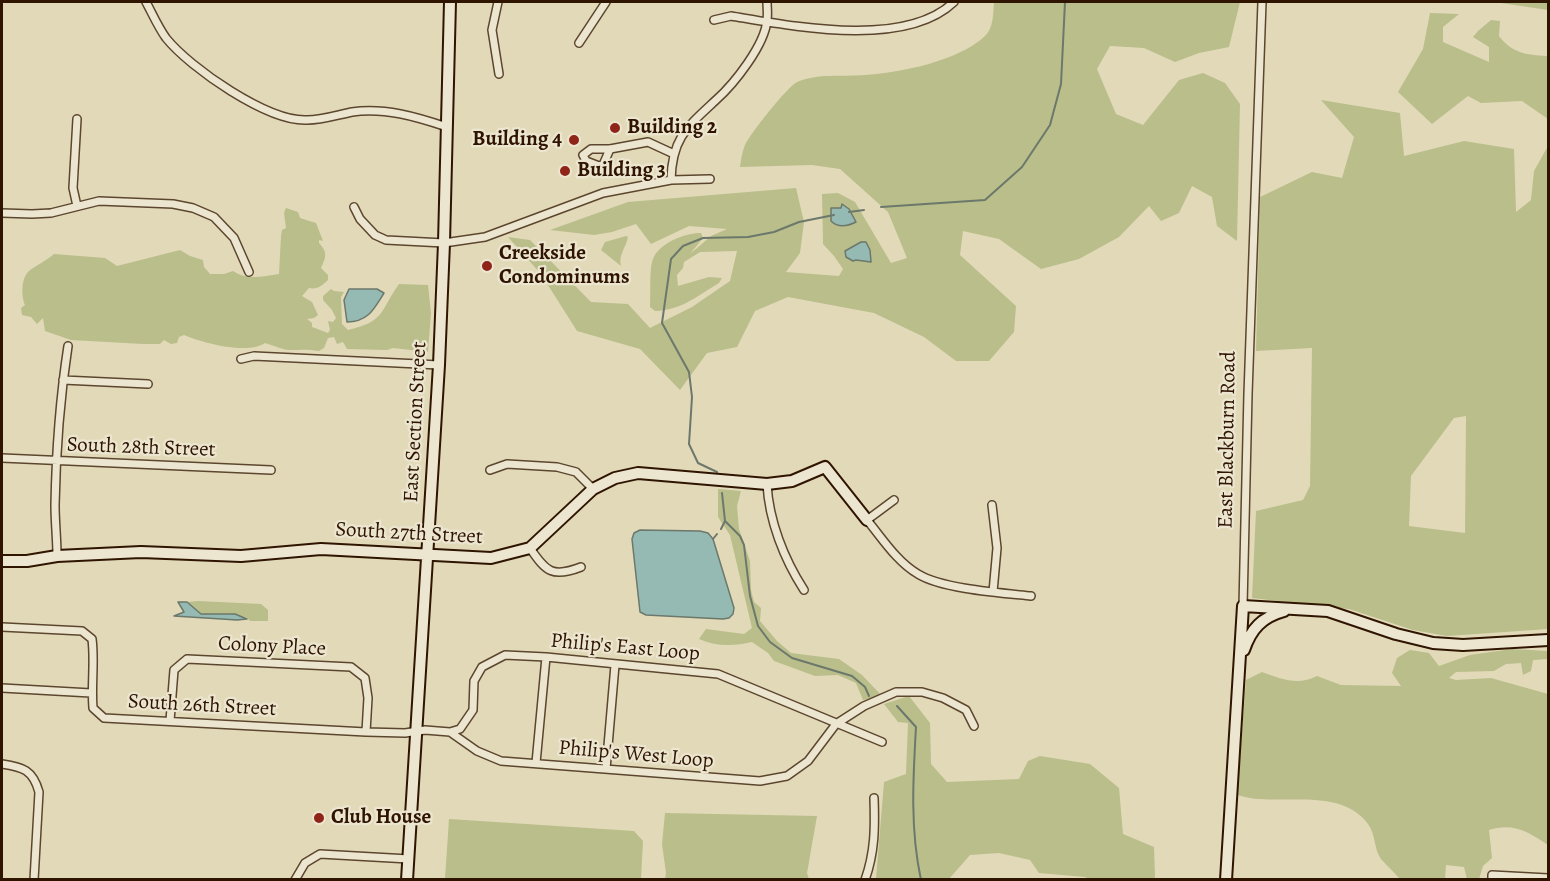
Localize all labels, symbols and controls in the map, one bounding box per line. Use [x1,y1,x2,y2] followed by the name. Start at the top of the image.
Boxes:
[627,115,717,141] place label: Building 2
[608,121,622,135] marker: Building 2
[472,127,562,153] place label: Building 4
[567,133,581,147] marker: Building 4
[577,158,666,184] place label: Building 3
[558,164,572,178] marker: Building 3
[499,241,630,291] place label: Creekside Condominums
[480,259,494,273] marker: Creekside Condominums
[399,341,433,503] street label: East Section Street
[1214,351,1242,529] street label: East Blackburn Road
[66,433,216,463] street label: South 28th Street
[335,518,483,550] street label: South 27th Street
[549,629,701,667] street label: Philip's East Loop
[217,632,327,662] street label: Colony Place
[127,690,277,722] street label: South 26th Street
[557,736,715,774] street label: Philip's West Loop
[331,805,431,831] place label: Club House
[312,811,326,825] marker: Club House

